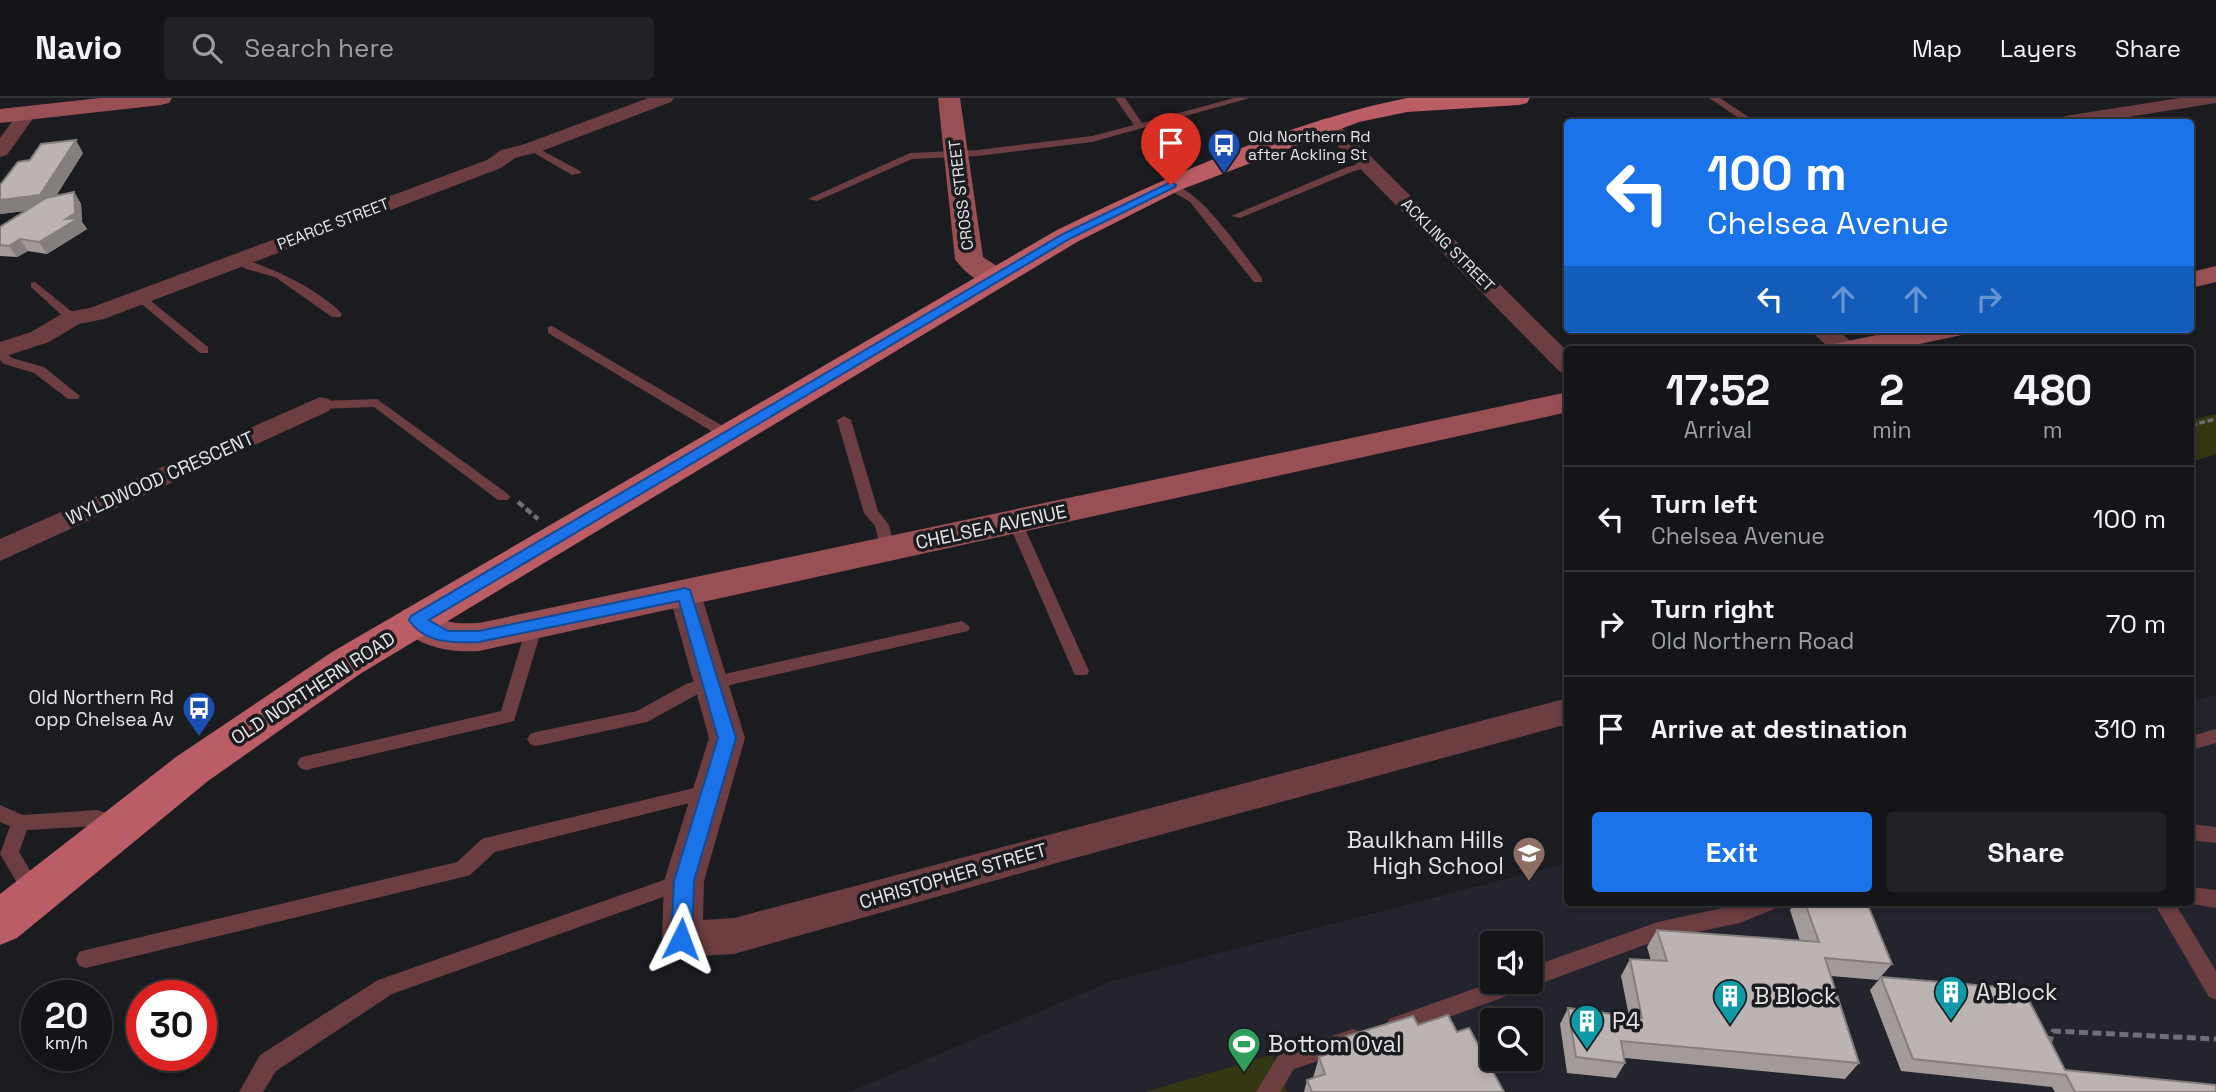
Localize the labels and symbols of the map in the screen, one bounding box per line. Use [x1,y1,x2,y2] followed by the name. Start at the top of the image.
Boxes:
[1141,113,1201,185] pin
[1205,126,1243,175] bus stop icon: Old Northern Rd after Ackling St
[1248,126,1371,165] place label: Old Northern Rd after Ackling St
[944,139,978,251] street label: CROSS STREET
[274,193,392,255] street label: PEARCE STREET
[1397,194,1499,296] street label: ACKLING STREET
[62,425,258,531] street label: WYLDWOOD CRESCENT
[913,499,1069,555] street label: CHELSEA AVENUE
[226,626,400,750] street label: OLD NORTHERN ROAD
[28,685,174,732] place label: Old Northern Rd opp Chelsea Av
[180,689,218,738] bus stop icon: Old Northern Rd opp Chelsea Av
[1347,825,1504,881] place label: Baulkham Hills High School
[1510,834,1548,883] school or university icon: Baulkham Hills High School
[856,837,1050,915] street label: CHRISTOPHER STREET
[644,902,718,976] position arrow
[1932,973,1970,1022] building icon: A Block
[1711,977,1749,1026] building icon: B Block
[1976,977,2057,1007] place label: A Block
[126,980,217,1071] speed limit sign: 30
[1754,981,1836,1011] place label: B Block
[1568,1002,1606,1051] building icon: P4
[1612,1006,1640,1036] place label: P4
[1225,1025,1263,1074] sports icon: Bottom Oval
[1268,1029,1402,1059] place label: Bottom Oval

